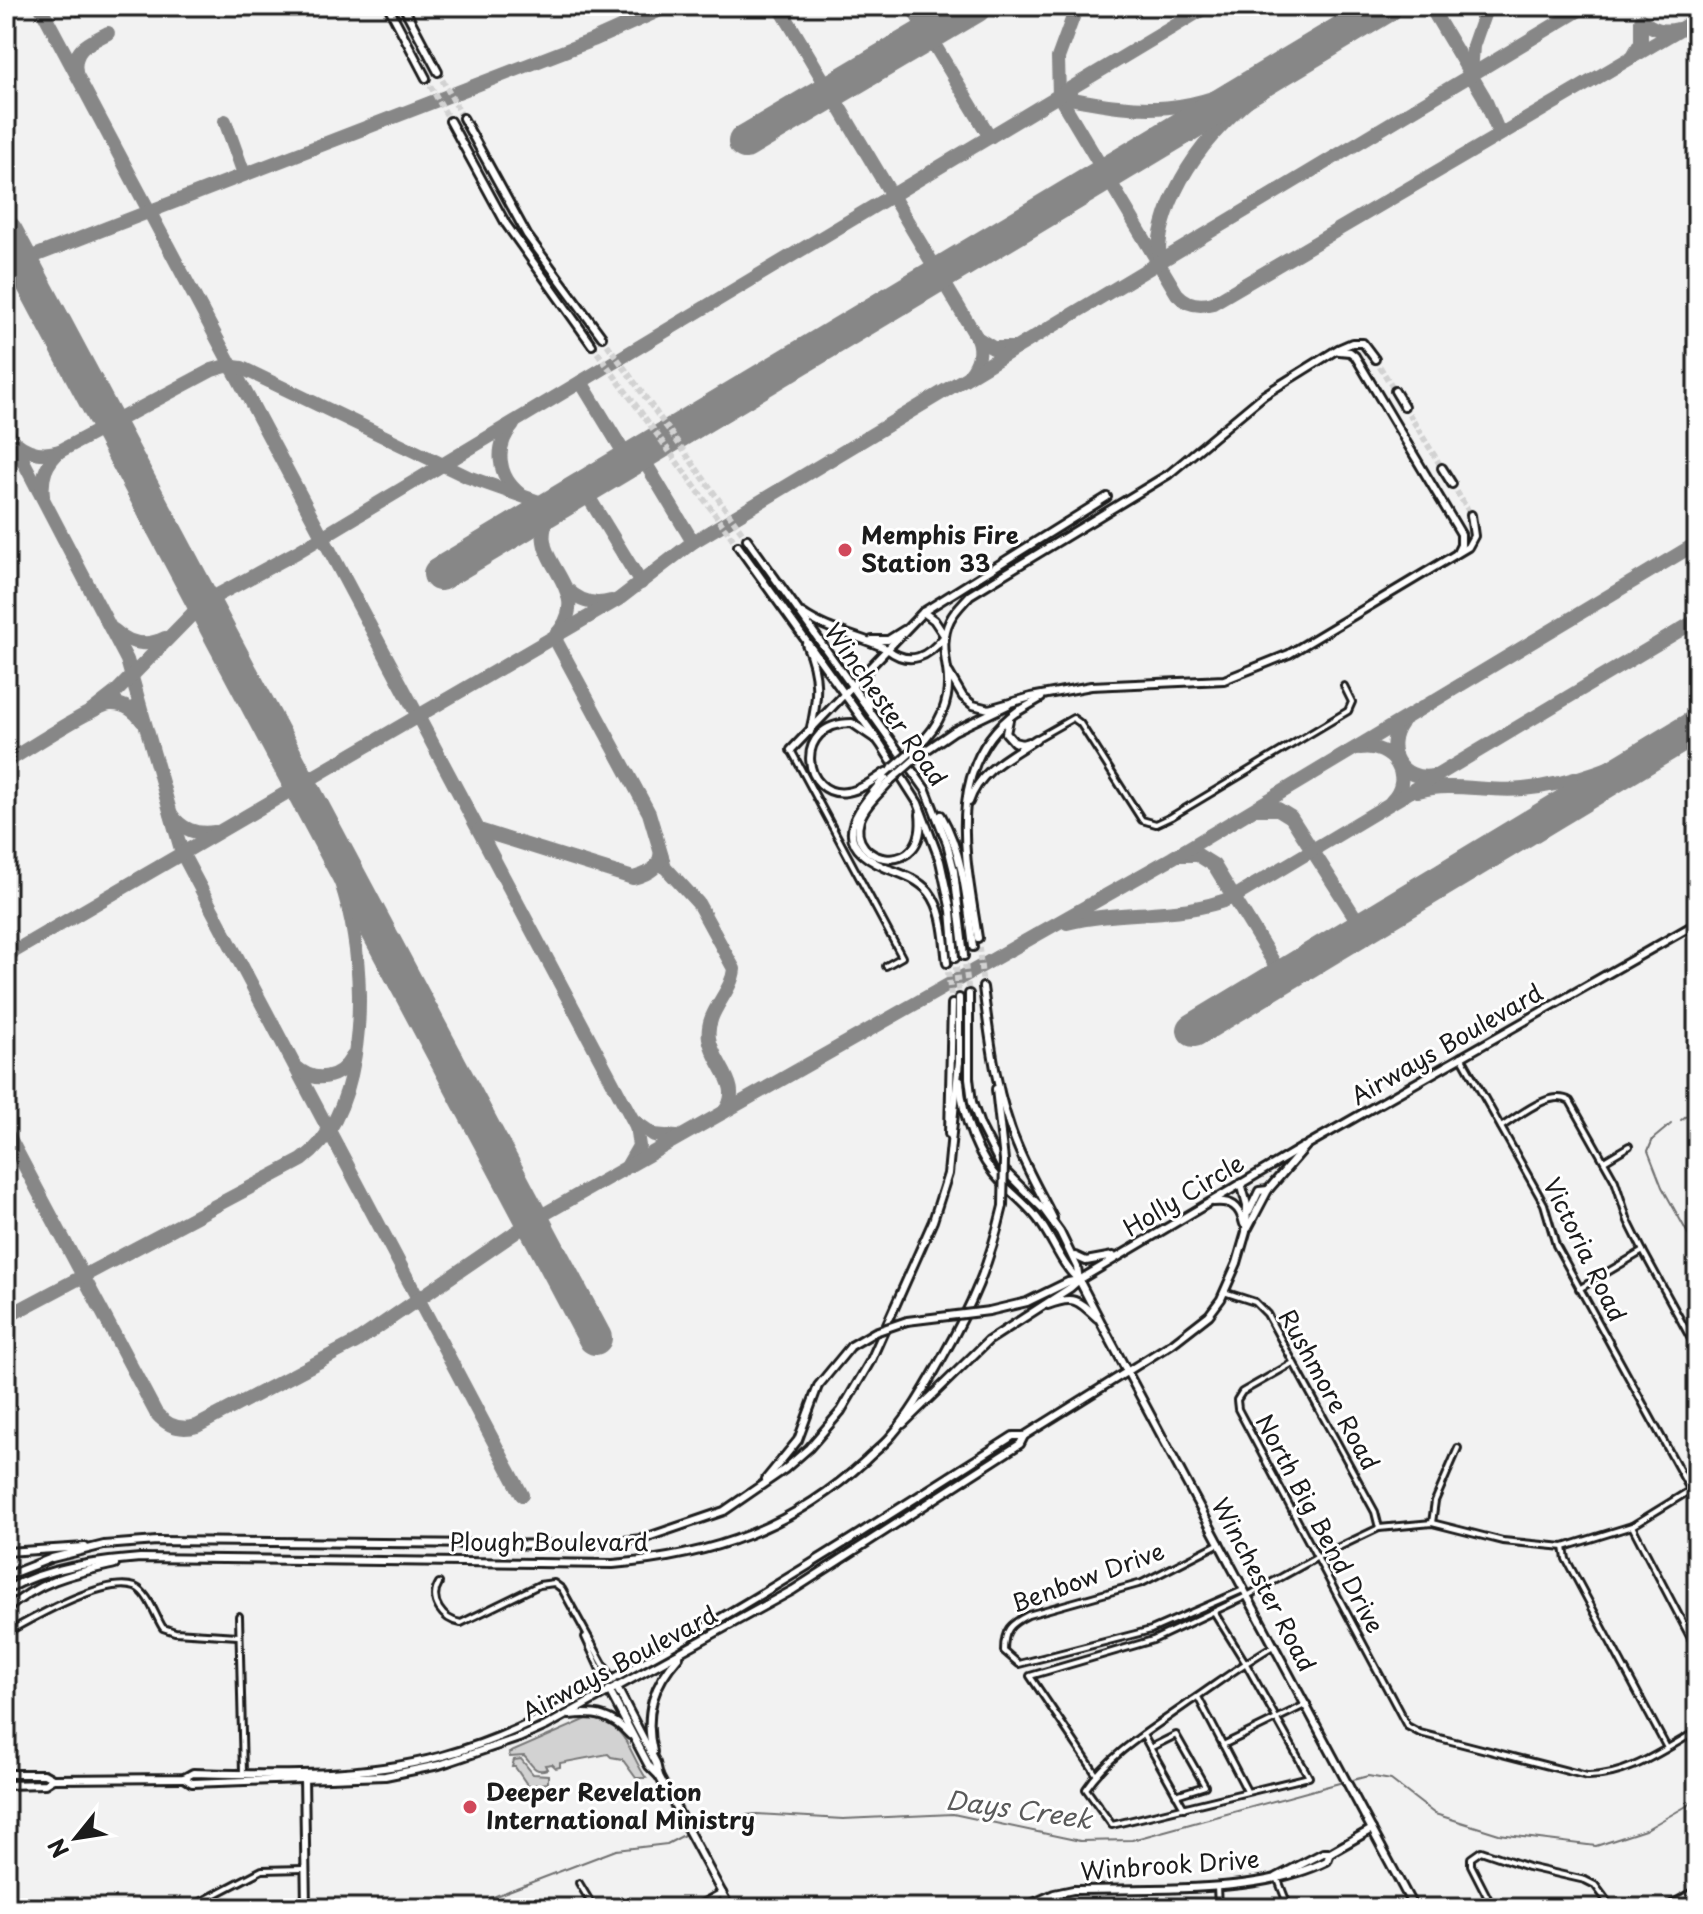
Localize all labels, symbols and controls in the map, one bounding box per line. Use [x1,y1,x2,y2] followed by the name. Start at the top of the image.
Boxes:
[861,516,1019,580] place label: Memphis Fire Station 33
[836,541,854,559] marker: Memphis Fire Station 33
[817,615,957,793] street label: Winchester Road
[1343,973,1549,1113] street label: Airways Boulevard
[1116,1144,1250,1245] street label: Holly Circle
[1535,1171,1636,1327] street label: Victoria Road
[1271,1302,1389,1476] street label: Rushmore Road
[1248,1407,1394,1639] street label: North Big Bend Drive
[1204,1491,1326,1678] street label: Winchester Road
[450,1523,649,1559] street label: Plough Boulevard
[1006,1532,1169,1621] street label: Benbow Drive
[515,1595,723,1729] street label: Airways Boulevard
[486,1773,755,1837] place label: Deeper Revelation International Ministry
[944,1779,1096,1838] water label: Days Creek
[36,1798,116,1878] north arrow
[461,1798,479,1816] marker: Deeper Revelation International Ministry
[39,1833,76,1865] text: N
[1079,1840,1261,1888] street label: Winbrook Drive

